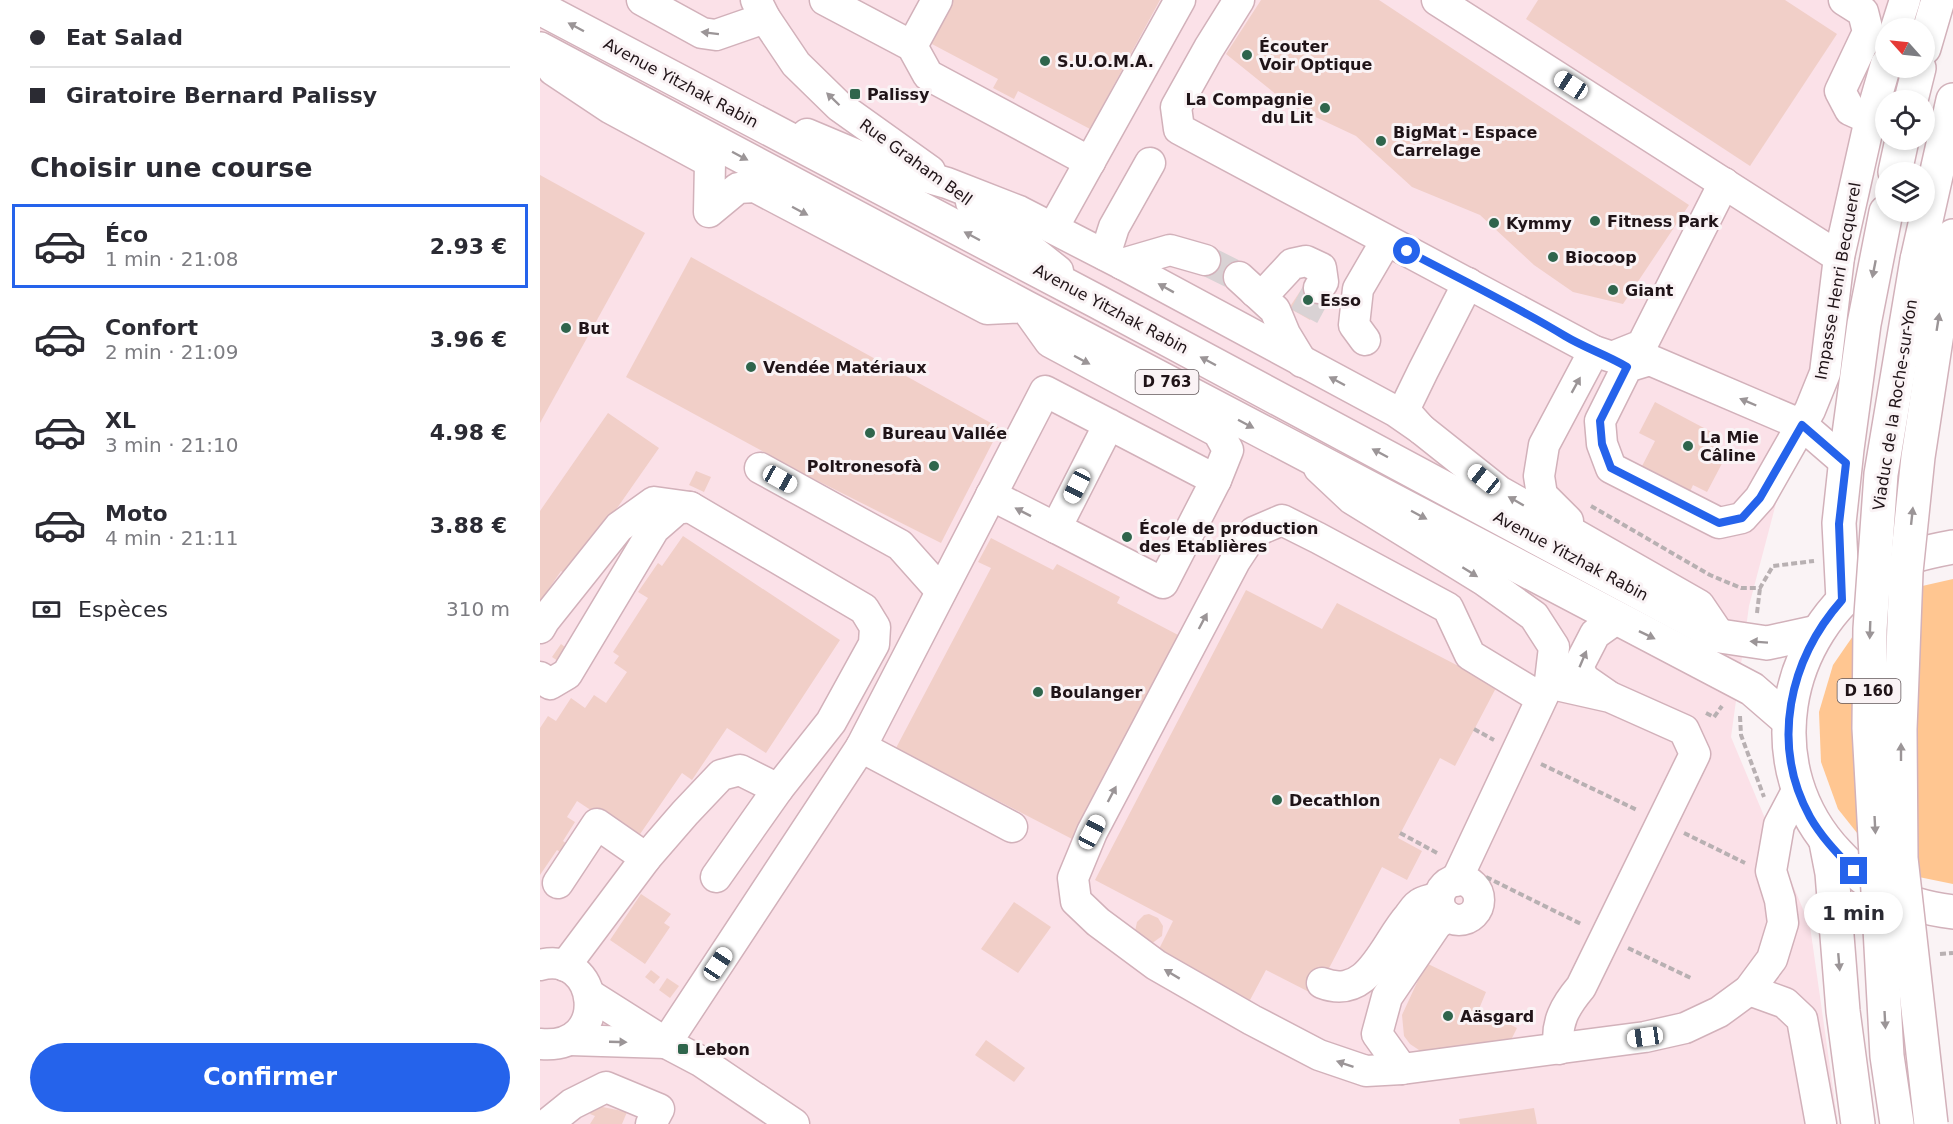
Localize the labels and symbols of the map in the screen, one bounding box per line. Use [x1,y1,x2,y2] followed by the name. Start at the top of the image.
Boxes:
[1875,18,1935,78] north arrow
[568,22,585,32] one-way arrow
[700,28,719,38] one-way arrow
[600,34,762,132] street label: Avenue Yitzhak Rabin
[1259,37,1372,74] place label: Écouter Voir Optique
[1240,48,1254,62] marker: Écouter Voir Optique
[1057,52,1154,71] place label: S.U.O.M.A.
[1038,54,1052,68] marker: S.U.O.M.A.
[1551,68,1591,102] car
[867,85,930,104] place label: Palissy
[848,87,862,101] marker: Palissy
[1186,90,1313,127] place label: La Compagnie du Lit
[826,93,840,107] one-way arrow
[1318,101,1332,115] marker: La Compagnie du Lit
[856,115,976,209] street label: Rue Graham Bell
[1393,123,1537,160] place label: BigMat - Espace Carrelage
[1374,134,1388,148] marker: BigMat - Espace Carrelage
[732,151,749,161] one-way arrow
[1811,181,1865,381] street label: Impasse Henri Becquerel
[791,206,808,216] one-way arrow
[1607,212,1719,231] place label: Fitness Park
[1506,214,1572,233] place label: Kymmy
[1588,214,1602,228] marker: Fitness Park
[1487,216,1501,230] marker: Kymmy
[963,231,980,241] one-way arrow
[1393,237,1420,264] route start
[1565,248,1637,267] place label: Biocoop
[1546,250,1560,264] marker: Biocoop
[1030,260,1192,358] street label: Avenue Yitzhak Rabin
[1869,260,1878,279] one-way arrow
[1625,281,1674,300] place label: Giant
[1157,283,1174,293] one-way arrow
[1606,283,1620,297] marker: Giant
[1320,291,1361,310] place label: Esso
[1301,293,1315,307] marker: Esso
[1869,298,1921,512] street label: Viaduc de la Roche-sur-Yon
[1933,313,1942,332] one-way arrow
[578,319,610,338] place label: But
[559,321,573,335] marker: But
[1074,355,1091,365] one-way arrow
[1199,356,1216,366] one-way arrow
[763,358,927,377] place label: Vendée Matériaux
[744,360,758,374] marker: Vendée Matériaux
[1136,370,1198,394] road number: D 763
[1328,376,1345,386] one-way arrow
[1571,376,1581,393] one-way arrow
[1739,397,1757,406] one-way arrow
[1238,419,1255,429] one-way arrow
[882,424,1007,443] place label: Bureau Vallée
[863,426,877,440] marker: Bureau Vallée
[1700,428,1759,465] place label: La Mie Câline
[1681,439,1695,453] marker: La Mie Câline
[1371,448,1388,458] one-way arrow
[807,457,922,476] place label: Poltronesofà
[927,459,941,473] marker: Poltronesofà
[1464,461,1504,497] car
[760,462,800,496] car
[1061,466,1093,506] car
[1508,495,1524,506] one-way arrow
[1907,506,1917,525] one-way arrow
[1014,507,1032,517] one-way arrow
[1490,507,1652,605] street label: Avenue Yitzhak Rabin
[1410,509,1428,519] one-way arrow
[1139,519,1318,556] place label: École de production des Etablières
[1120,530,1134,544] marker: École de production des Etablières
[1462,567,1478,578] one-way arrow
[1198,613,1208,630] one-way arrow
[1865,621,1875,640] one-way arrow
[1639,630,1656,639] one-way arrow
[1750,637,1769,646] one-way arrow
[1578,650,1588,668] one-way arrow
[1838,679,1900,703] road number: D 160
[1050,683,1143,702] place label: Boulanger
[1031,685,1045,699] marker: Boulanger
[1896,743,1906,762] one-way arrow
[1107,785,1117,802] one-way arrow
[1289,791,1380,810] place label: Decathlon
[1270,793,1284,807] marker: Decathlon
[1076,812,1108,852] car
[1870,816,1879,835] one-way arrow
[1840,857,1867,884] route end
[1804,892,1904,934] callout: 1 min
[700,944,736,984] car
[1834,953,1844,972] one-way arrow
[1164,969,1180,980] one-way arrow
[1460,1007,1534,1026] place label: Aäsgard
[1441,1009,1455,1023] marker: Aäsgard
[1880,1010,1890,1029] one-way arrow
[1626,1026,1664,1048] car
[608,1037,627,1046] one-way arrow
[695,1040,750,1059] place label: Lebon
[676,1042,690,1056] marker: Lebon
[1336,1058,1354,1068] one-way arrow

